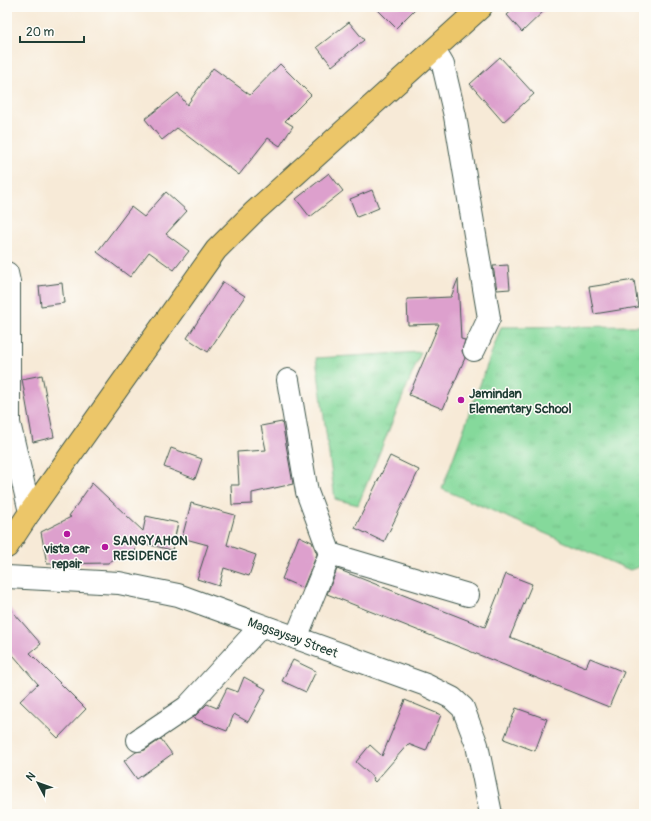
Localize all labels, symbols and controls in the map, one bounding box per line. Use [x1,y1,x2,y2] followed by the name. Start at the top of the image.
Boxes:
[20,18,84,44] scale bar
[26,25,55,40] text: 20 m
[469,386,572,417] place label: Jamindan Elementary School
[456,395,466,405] marker: Jamindan Elementary School
[62,529,72,539] marker: vista car repair
[113,533,188,564] place label: SANGYAHON RESIDENCE
[43,541,90,572] place label: vista car repair
[100,542,110,552] marker: SANGYAHON RESIDENCE
[245,614,341,662] street label: Magsaysay Street
[18,763,58,803] north arrow
[23,769,39,784] text: N

